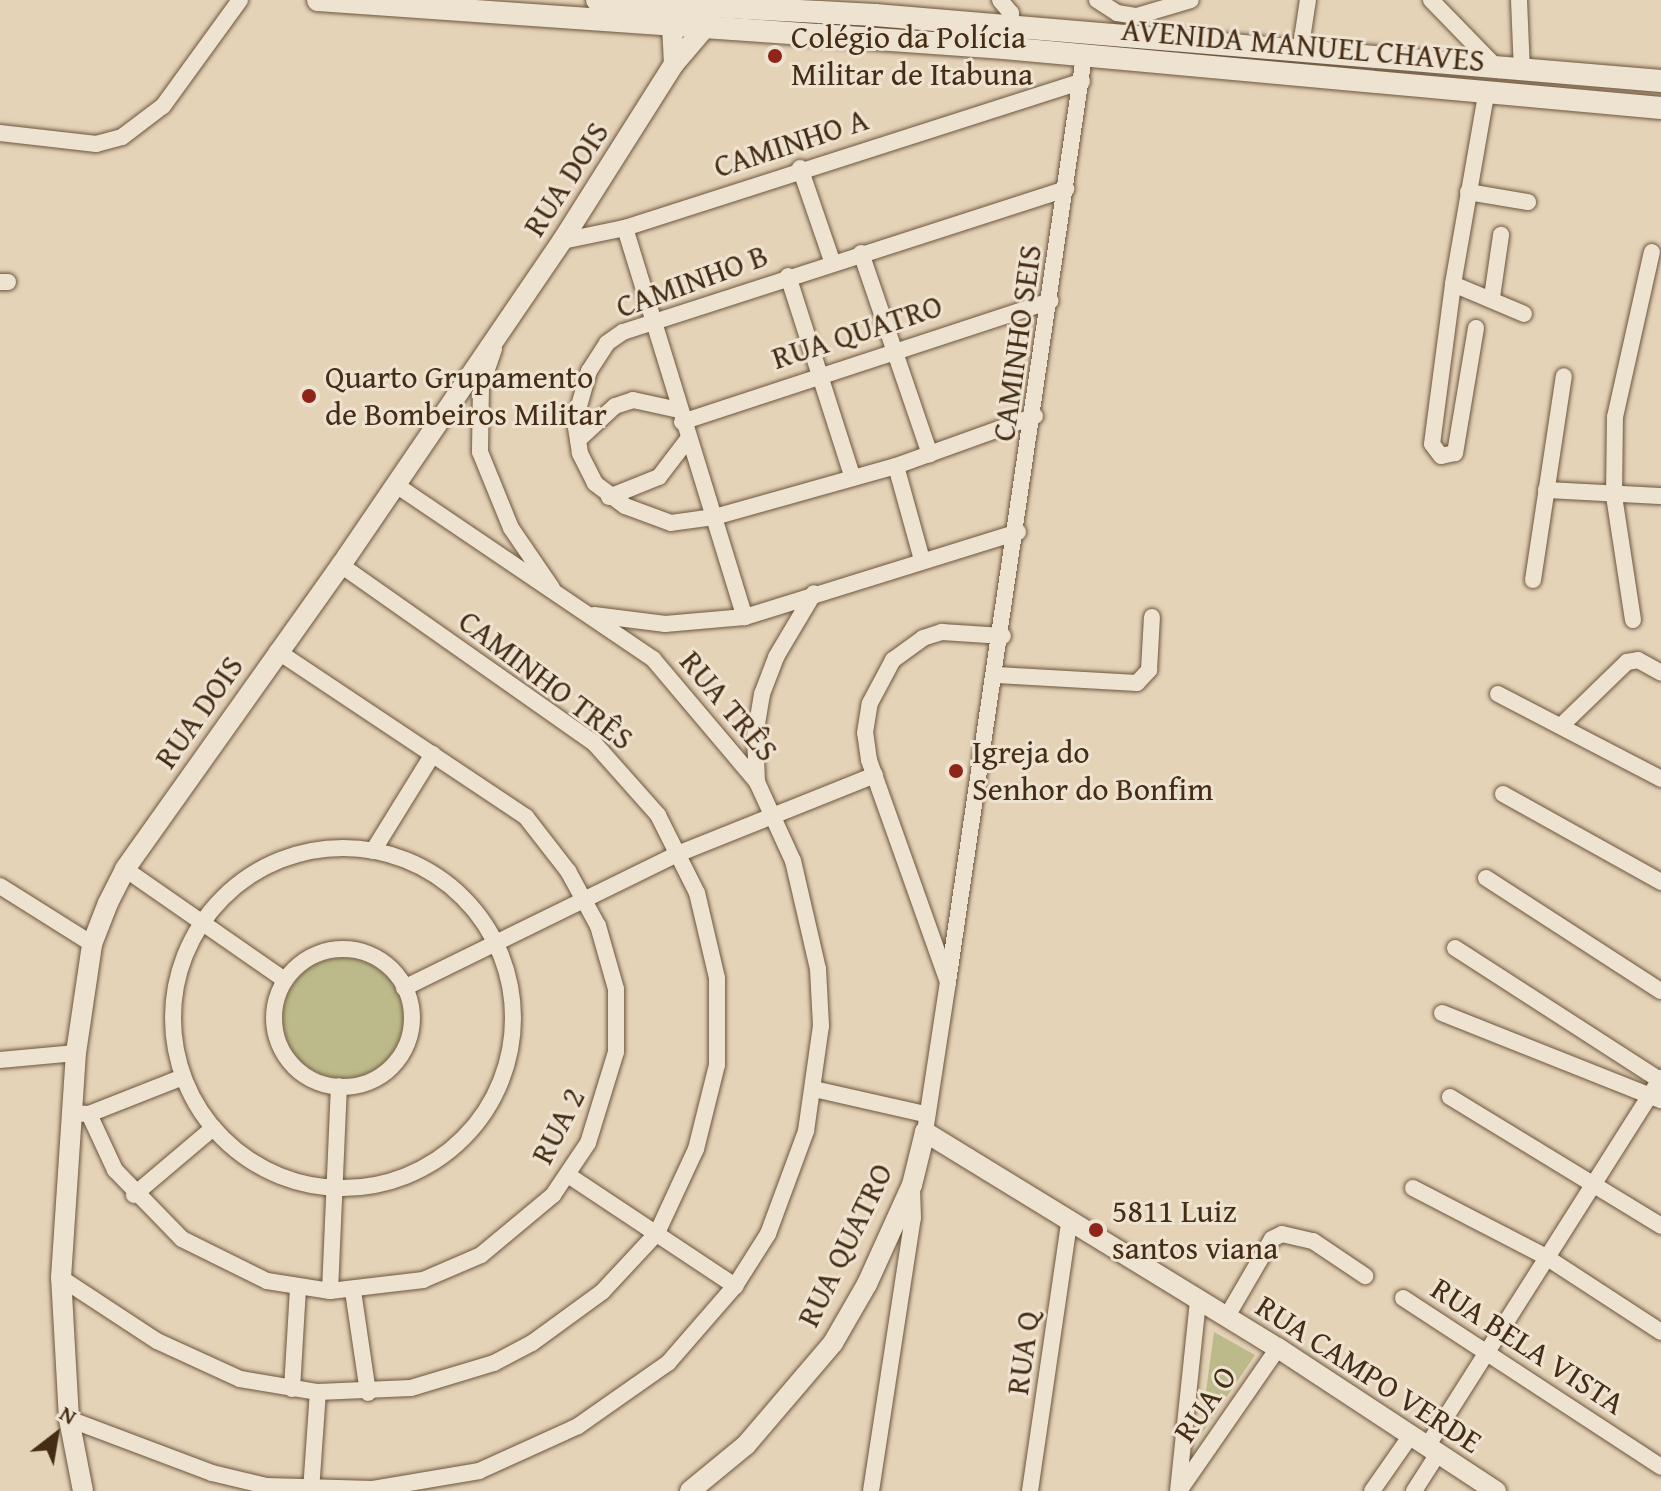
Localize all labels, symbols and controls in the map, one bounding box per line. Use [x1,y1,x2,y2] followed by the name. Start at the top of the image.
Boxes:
[1120,10,1486,80] street label: AVENIDA MANUEL CHAVES
[791,19,1033,94] place label: Colégio da Polícia Militar de Itabuna
[766,47,784,65] marker: Colégio da Polícia Militar de Itabuna
[709,100,873,186] street label: CAMINHO A
[515,115,617,243] street label: RUA DOIS
[611,236,773,326] street label: CAMINHO B
[984,242,1050,444] street label: CAMINHO SEIS
[767,286,947,378] street label: RUA QUATRO
[325,359,607,434] place label: Quarto Grupamento de Bombeiros Militar
[300,387,318,405] marker: Quarto Grupamento de Bombeiros Militar
[451,602,641,758] street label: CAMINHO TRÊS
[672,643,786,769] street label: RUA TRÊS
[146,648,252,776] street label: RUA DOIS
[972,734,1213,809] place label: Igreja do Senhor do Bonfim
[947,762,965,780] marker: Igreja do Senhor do Bonfim
[523,1082,593,1170] street label: RUA 2
[789,1157,901,1333] street label: RUA QUATRO
[1112,1193,1278,1268] place label: 5811 Luiz santos viana
[1087,1221,1105,1239] marker: 5811 Luiz santos viana
[1424,1269,1632,1423] street label: RUA BELA VISTA
[1249,1287,1489,1461] street label: RUA CAMPO VERDE
[998,1309,1048,1397] street label: RUA Q
[1165,1359,1245,1449] street label: RUA O
[16,1395,96,1475] north arrow
[54,1397,83,1432] text: N

